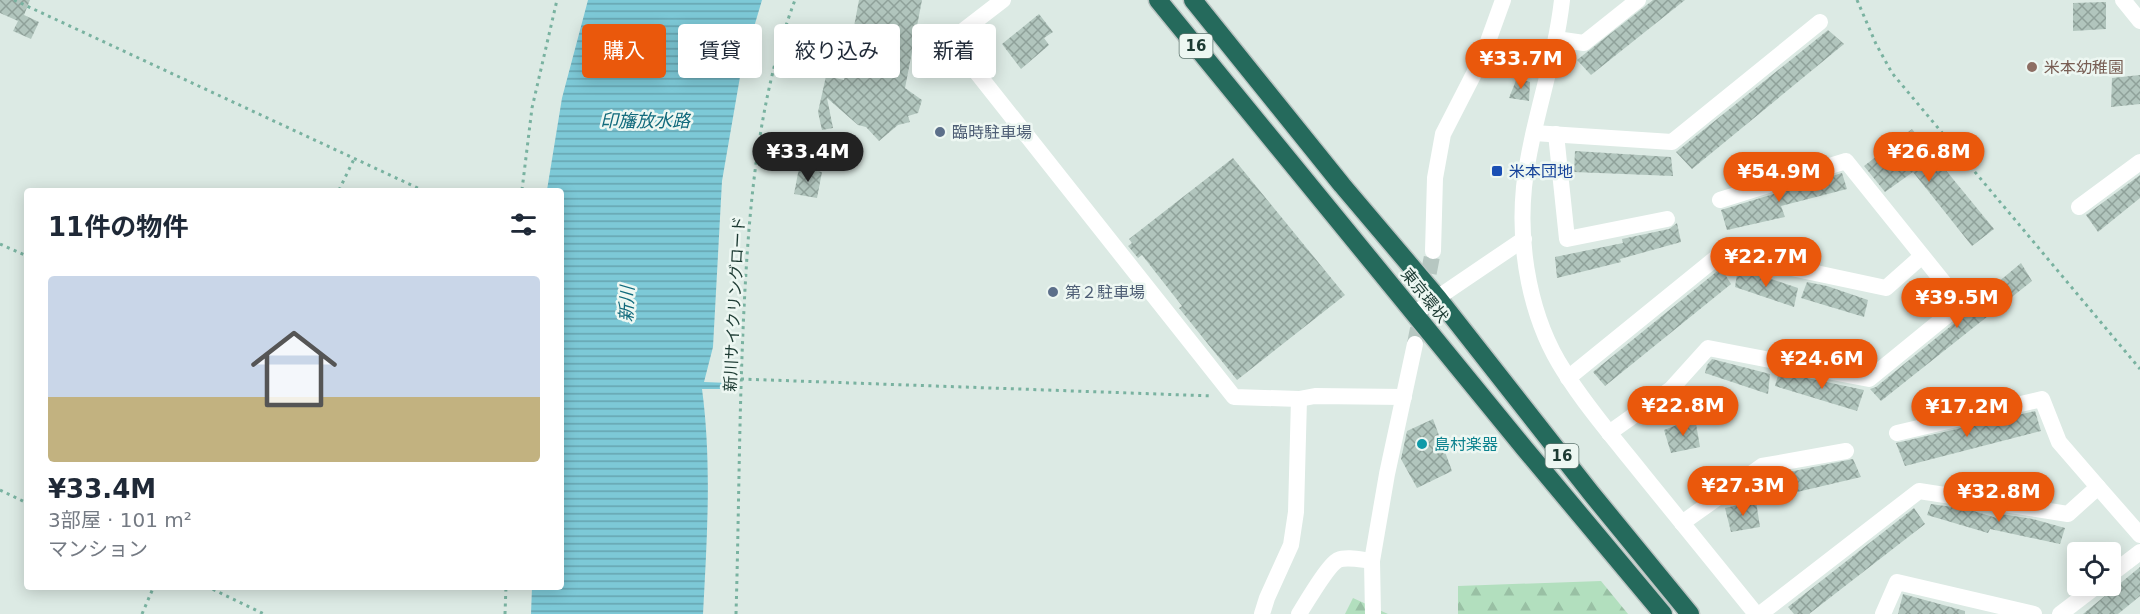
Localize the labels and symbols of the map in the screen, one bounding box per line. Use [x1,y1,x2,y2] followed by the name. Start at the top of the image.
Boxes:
[1180,34,1212,58] road number: 16
[1472,39,1570,90] pin: ¥33.7M
[2044,58,2124,77] place label: 米本幼稚園
[2025,60,2039,74] marker: 米本幼稚園
[600,110,692,131] water label: 印旛放水路
[952,123,1032,142] place label: 臨時駐車場
[933,125,947,139] marker: 臨時駐車場
[759,132,857,183] pin: ¥33.4M
[1880,132,1978,183] pin: ¥26.8M
[1730,152,1828,203] pin: ¥54.9M
[1509,162,1573,181] place label: 米本団地
[1490,164,1504,178] marker: 米本団地
[720,216,749,392] street label: 新川サイクリングロード
[1717,237,1815,288] pin: ¥22.7M
[1397,264,1452,326] street label: 東京環状
[1908,278,2006,329] pin: ¥39.5M
[1065,283,1145,302] place label: 第２駐車場
[615,284,638,322] water label: 新川
[1046,285,1060,299] marker: 第２駐車場
[1773,339,1871,390] pin: ¥24.6M
[1634,386,1732,437] pin: ¥22.8M
[1918,387,2016,438] pin: ¥17.2M
[1434,435,1498,454] place label: 島村楽器
[1415,437,1429,451] marker: 島村楽器
[1546,444,1578,468] road number: 16
[1694,466,1792,517] pin: ¥27.3M
[1950,472,2048,523] pin: ¥32.8M

